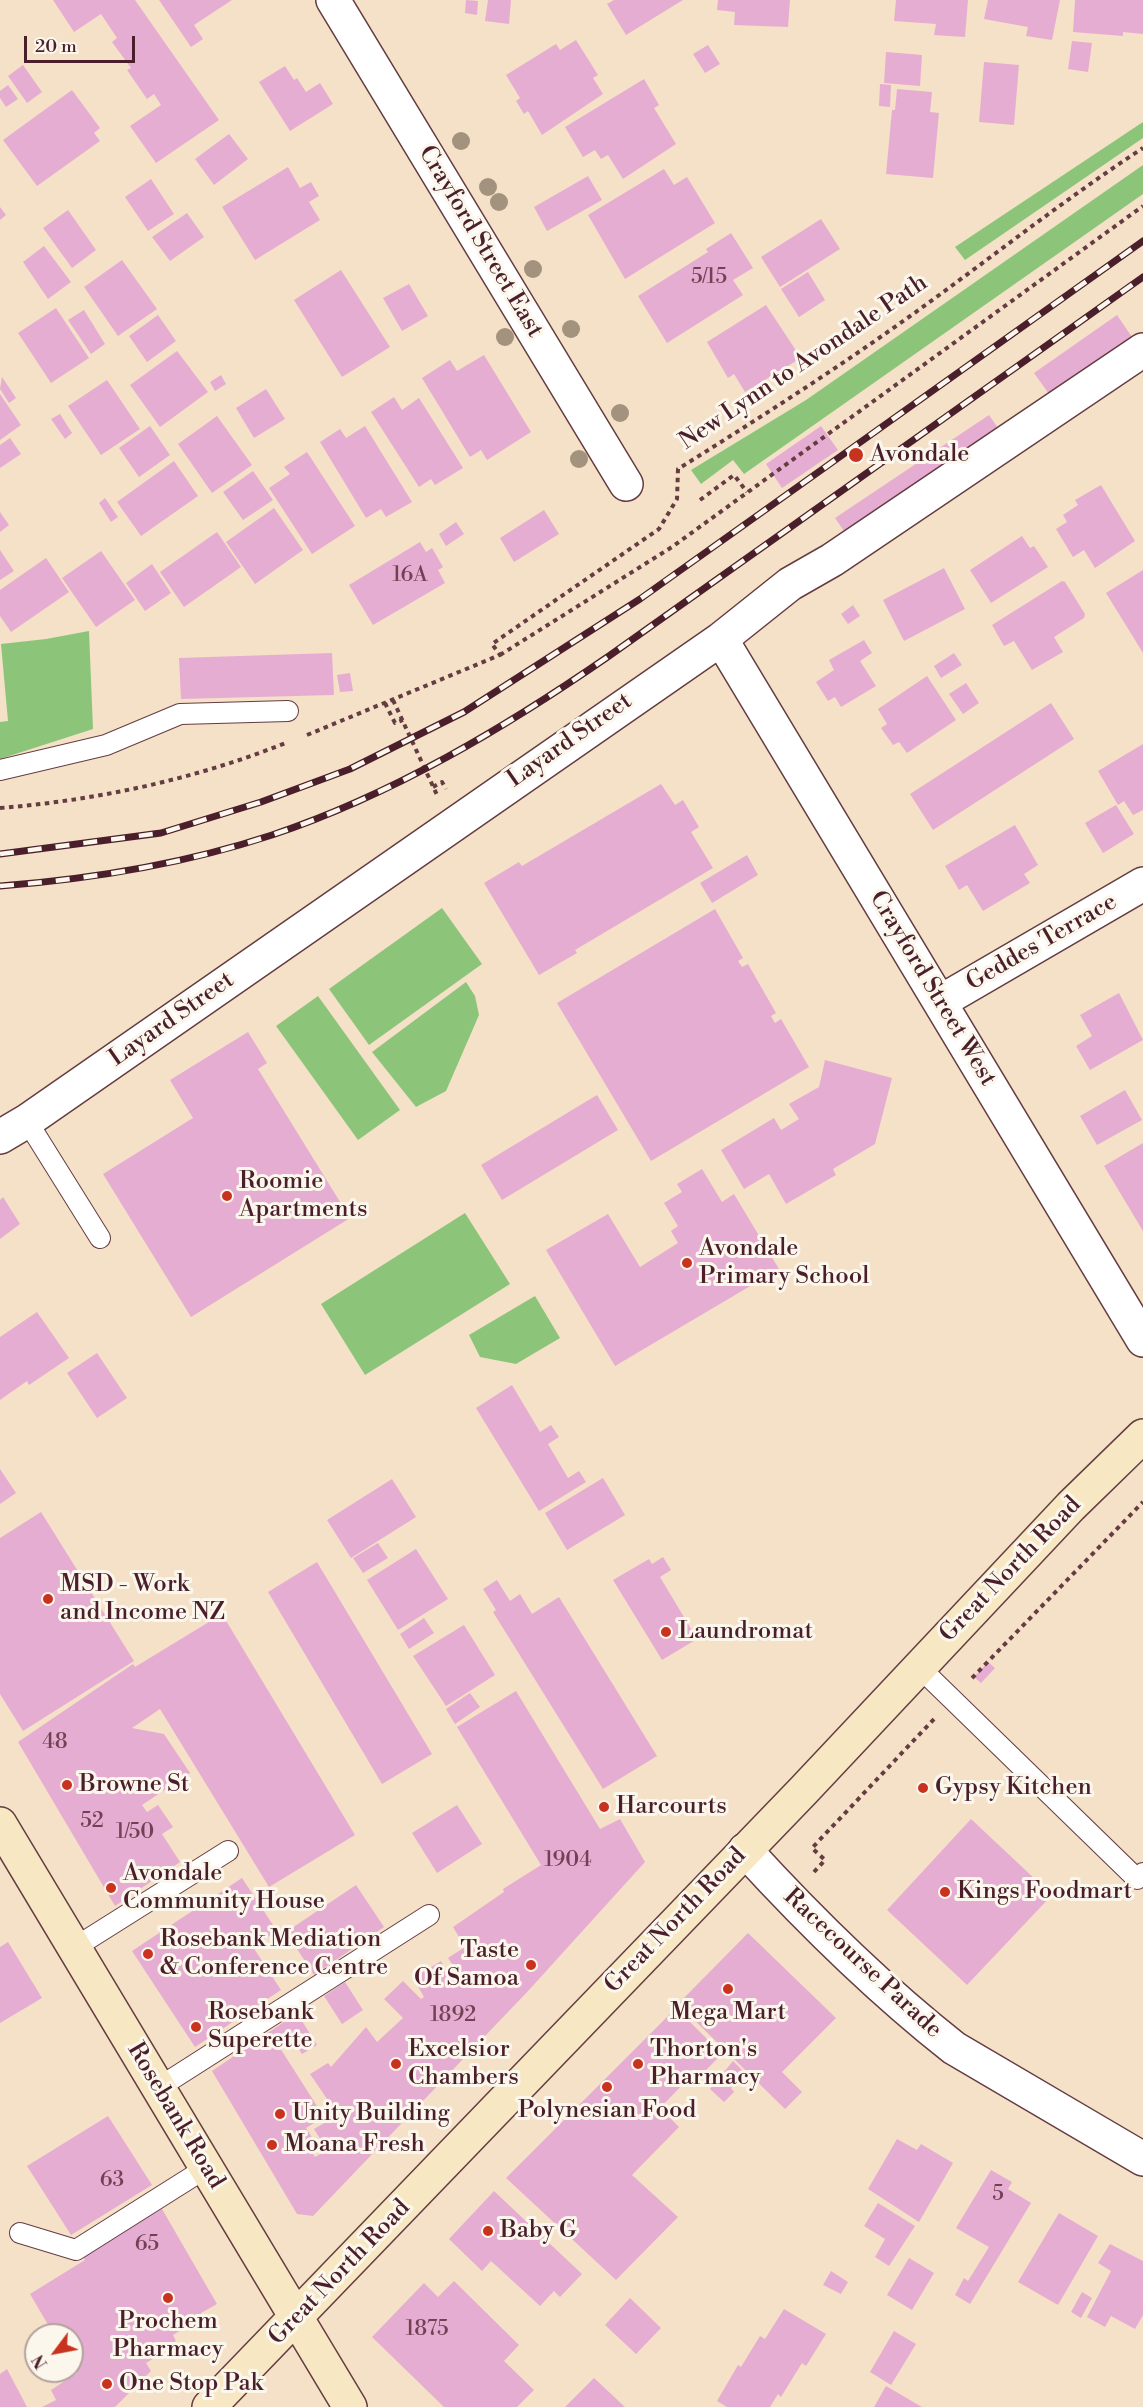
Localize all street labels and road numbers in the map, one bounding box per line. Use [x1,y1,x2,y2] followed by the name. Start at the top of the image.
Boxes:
[411,141,549,343] street label: Crayford Street East
[674,269,934,457] street label: New Lynn to Avondale Path
[502,687,638,795] street label: Layard Street
[862,886,1002,1092] street label: Crayford Street West
[962,888,1122,998] street label: Geddes Terrace
[104,966,240,1074] street label: Layard Street
[934,1491,1088,1649] street label: Great North Road
[599,1842,753,2000] street label: Great North Road
[777,1883,947,2045] street label: Racecourse Parade
[120,2038,230,2194] street label: Rosebank Road
[263,2194,417,2352] street label: Great North Road

